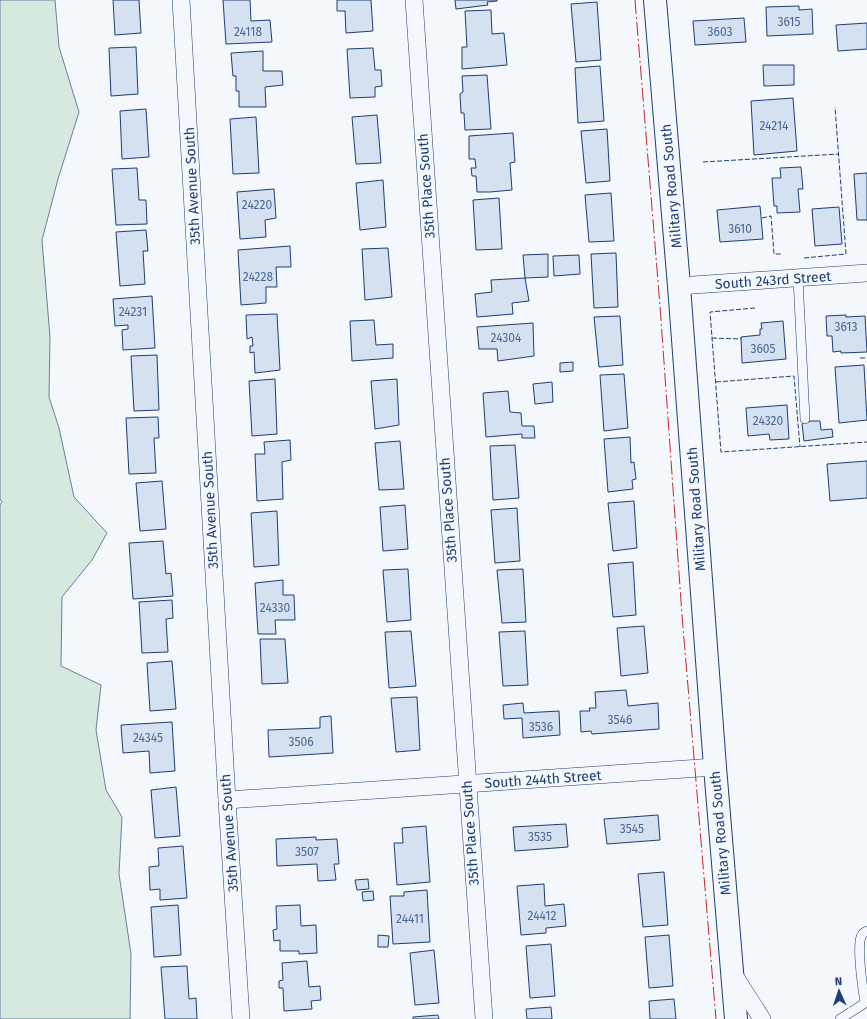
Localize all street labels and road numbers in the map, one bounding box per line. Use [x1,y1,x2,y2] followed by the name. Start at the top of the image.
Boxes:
[658,123,685,249] street label: Military Road South
[181,126,204,245] street label: 35th Avenue South
[414,133,439,239] street label: 35th Place South
[714,268,833,293] street label: South 243rd Street
[684,446,709,572] street label: Military Road South
[199,450,222,569] street label: 35th Avenue South
[436,457,461,563] street label: 35th Place South
[484,767,603,792] street label: South 244th Street
[707,770,734,896] street label: Military Road South
[217,773,242,893] street label: 35th Avenue South
[458,780,483,886] street label: 35th Place South

